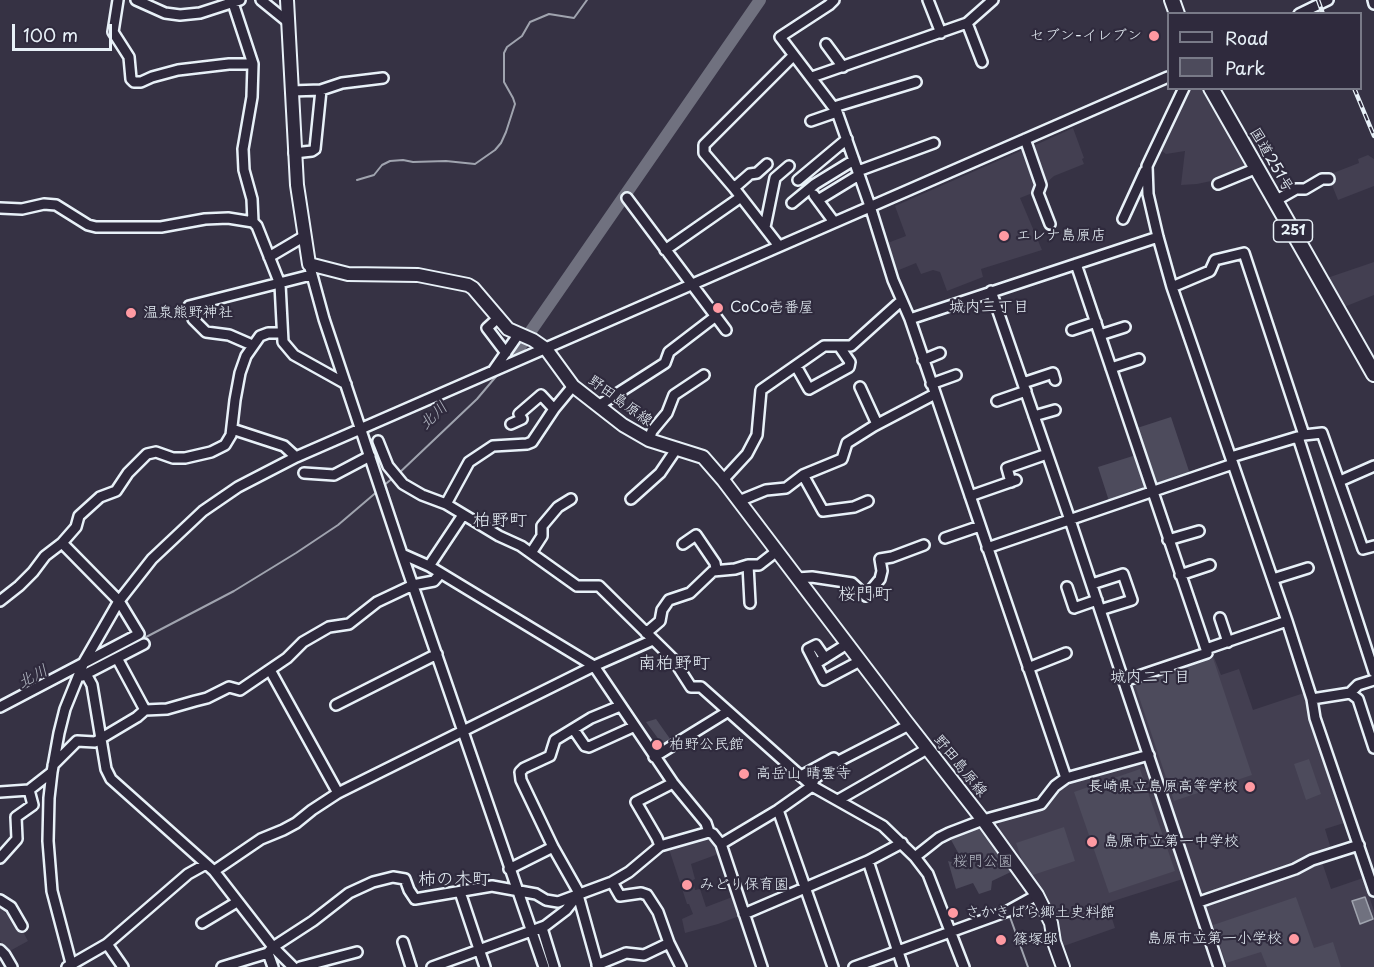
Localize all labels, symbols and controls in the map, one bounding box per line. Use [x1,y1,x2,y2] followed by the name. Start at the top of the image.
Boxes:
[15,12,116,50] scale bar
[1167,12,1362,90] legend
[23,21,78,48] text: 100 m
[1225,24,1269,51] text: Road
[1030,27,1142,45] place label: セブン-イレブン
[1147,29,1161,43] marker: セブン-イレブン
[1225,54,1265,81] text: Park
[1245,125,1297,195] street label: 国道251号
[1274,220,1312,242] road number: 251
[1016,227,1106,245] place label: エレナ島原店
[997,229,1011,243] marker: エレナ島原店
[949,298,1029,318] district label: 城内三丁目
[730,299,814,317] place label: CoCo壱番屋
[711,301,725,315] marker: CoCo壱番屋
[143,304,233,322] place label: 温泉熊野神社
[124,306,138,320] marker: 温泉熊野神社
[584,372,656,430] street label: 野田島原線
[416,398,452,434] water label: 北川
[473,510,527,532] district label: 柏野町
[838,584,892,606] district label: 桜門町
[638,653,710,675] district label: 南柏野町
[14,661,52,693] water label: 北川
[1110,668,1190,688] district label: 城内二丁目
[929,731,991,801] street label: 野田島原線
[669,736,744,754] place label: 柏野公民館
[650,738,664,752] marker: 柏野公民館
[756,765,851,783] place label: 高岳山 晴雲寺
[737,767,751,781] marker: 高岳山 晴雲寺
[1088,778,1238,796] place label: 長崎県立島原高等学校
[1243,780,1257,794] marker: 長崎県立島原高等学校
[1104,833,1239,851] place label: 島原市立第一中学校
[1085,835,1099,849] marker: 島原市立第一中学校
[953,853,1013,871] park label: 桜門公園
[418,869,490,891] district label: 柿の木町
[699,876,789,894] place label: みどり保育園
[680,878,694,892] marker: みどり保育園
[965,904,1115,922] place label: さかきばら郷土史料館
[946,906,960,920] marker: さかきばら郷土史料館
[1147,930,1282,948] place label: 島原市立第一小学校
[1013,931,1058,949] place label: 篠塚邸
[1287,932,1301,946] marker: 島原市立第一小学校
[994,933,1008,947] marker: 篠塚邸

